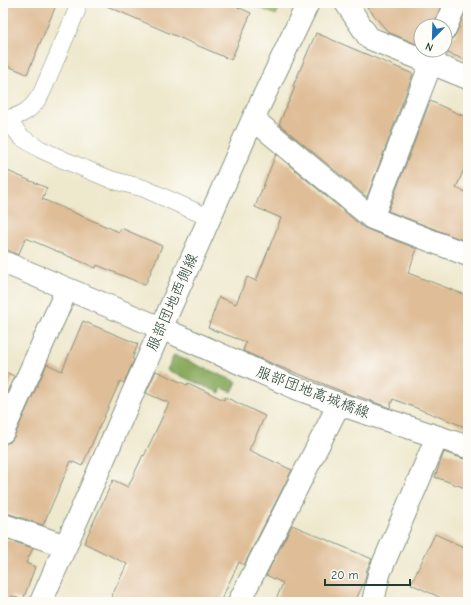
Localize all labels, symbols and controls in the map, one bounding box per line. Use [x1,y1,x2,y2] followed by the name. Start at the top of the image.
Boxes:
[413,18,453,58] north arrow
[423,39,435,54] text: N
[142,250,202,354] street label: 服部団地西側線
[254,362,372,422] street label: 服部団地高城橋線
[325,561,410,587] scale bar
[331,568,359,582] text: 20 m

